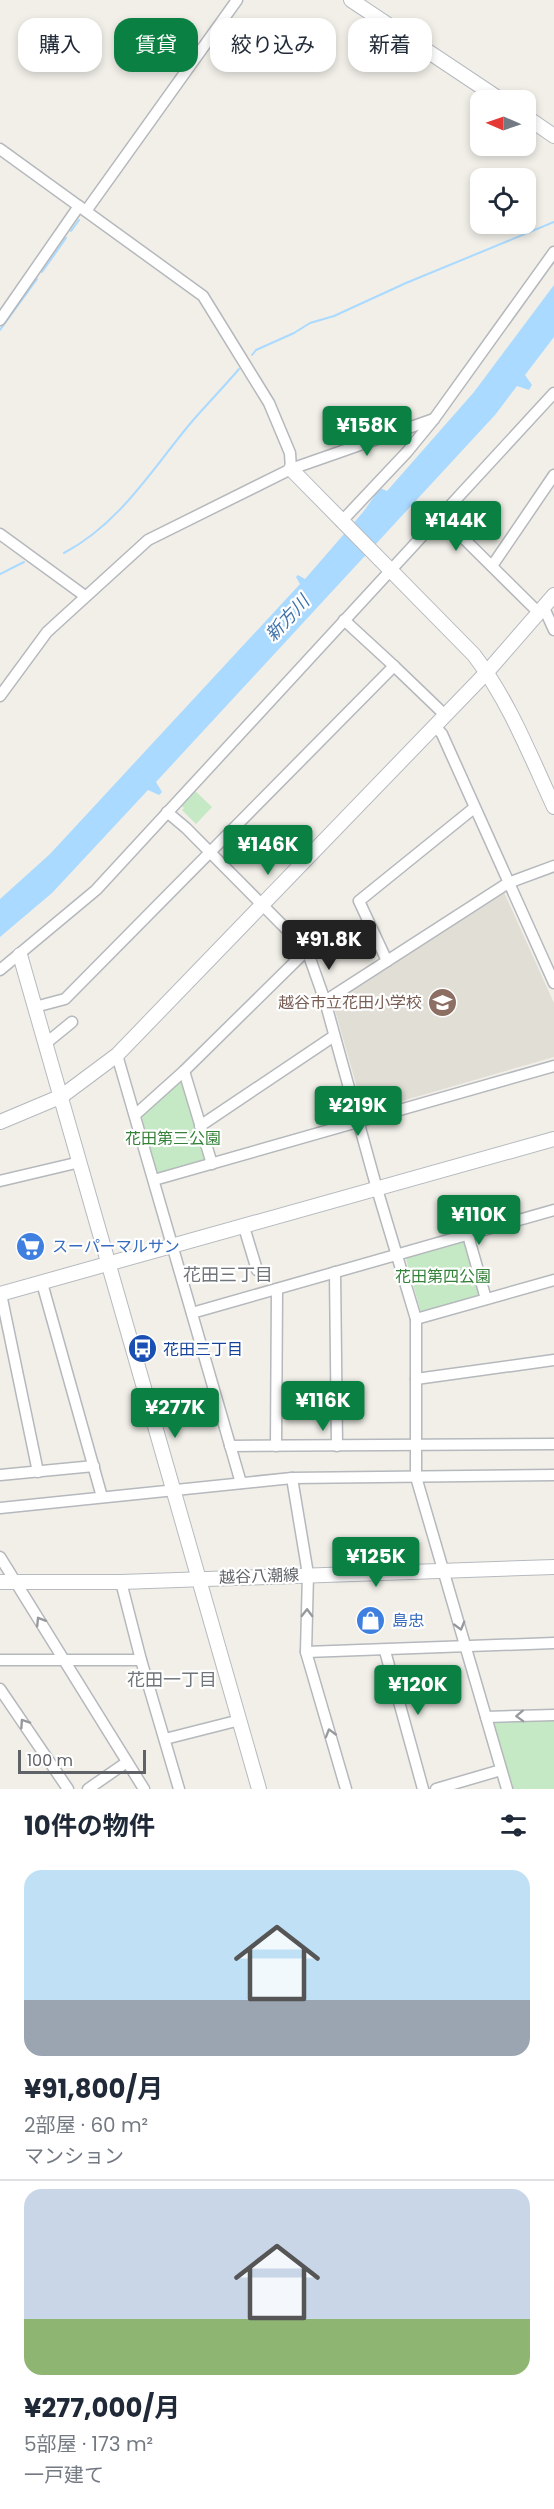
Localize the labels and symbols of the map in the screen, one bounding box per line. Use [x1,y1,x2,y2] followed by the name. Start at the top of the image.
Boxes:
[470,90,536,156] north arrow
[325,406,409,457] pin: ¥158K
[414,501,498,552] pin: ¥144K
[259,588,316,646] water label: 新方川
[226,825,310,876] pin: ¥146K
[280,920,378,971] pin: ¥91.8K
[427,986,459,1018] school or university icon: 越谷市立花田小学校
[278,991,422,1014] place label: 越谷市立花田小学校
[316,1086,400,1137] pin: ¥219K
[125,1127,221,1150] park label: 花田第三公園
[437,1195,521,1246] pin: ¥110K
[15,1230,47,1262] supermarket icon: スーパーマルサン
[52,1235,180,1258] place label: スーパーマルサン
[183,1262,273,1287] district label: 花田三丁目
[395,1265,491,1288] park label: 花田第四公園
[126,1333,158,1365] bus stop icon: 花田三丁目
[163,1338,243,1361] place label: 花田三丁目
[281,1381,365,1432] pin: ¥116K
[133,1388,217,1439] pin: ¥277K
[334,1537,418,1588] pin: ¥125K
[219,1563,299,1589] street label: 越谷八潮線
[355,1604,387,1636] shop icon: 島忠
[301,1609,313,1618] one-way arrow
[392,1609,424,1632] place label: 島忠
[35,1617,47,1627] one-way arrow
[452,1621,465,1631] one-way arrow
[376,1665,460,1716] pin: ¥120K
[127,1667,217,1692] district label: 花田一丁目
[515,1710,524,1722] one-way arrow
[20,1719,31,1730] one-way arrow
[325,1728,337,1739] one-way arrow
[18,1747,146,1774] scale bar

